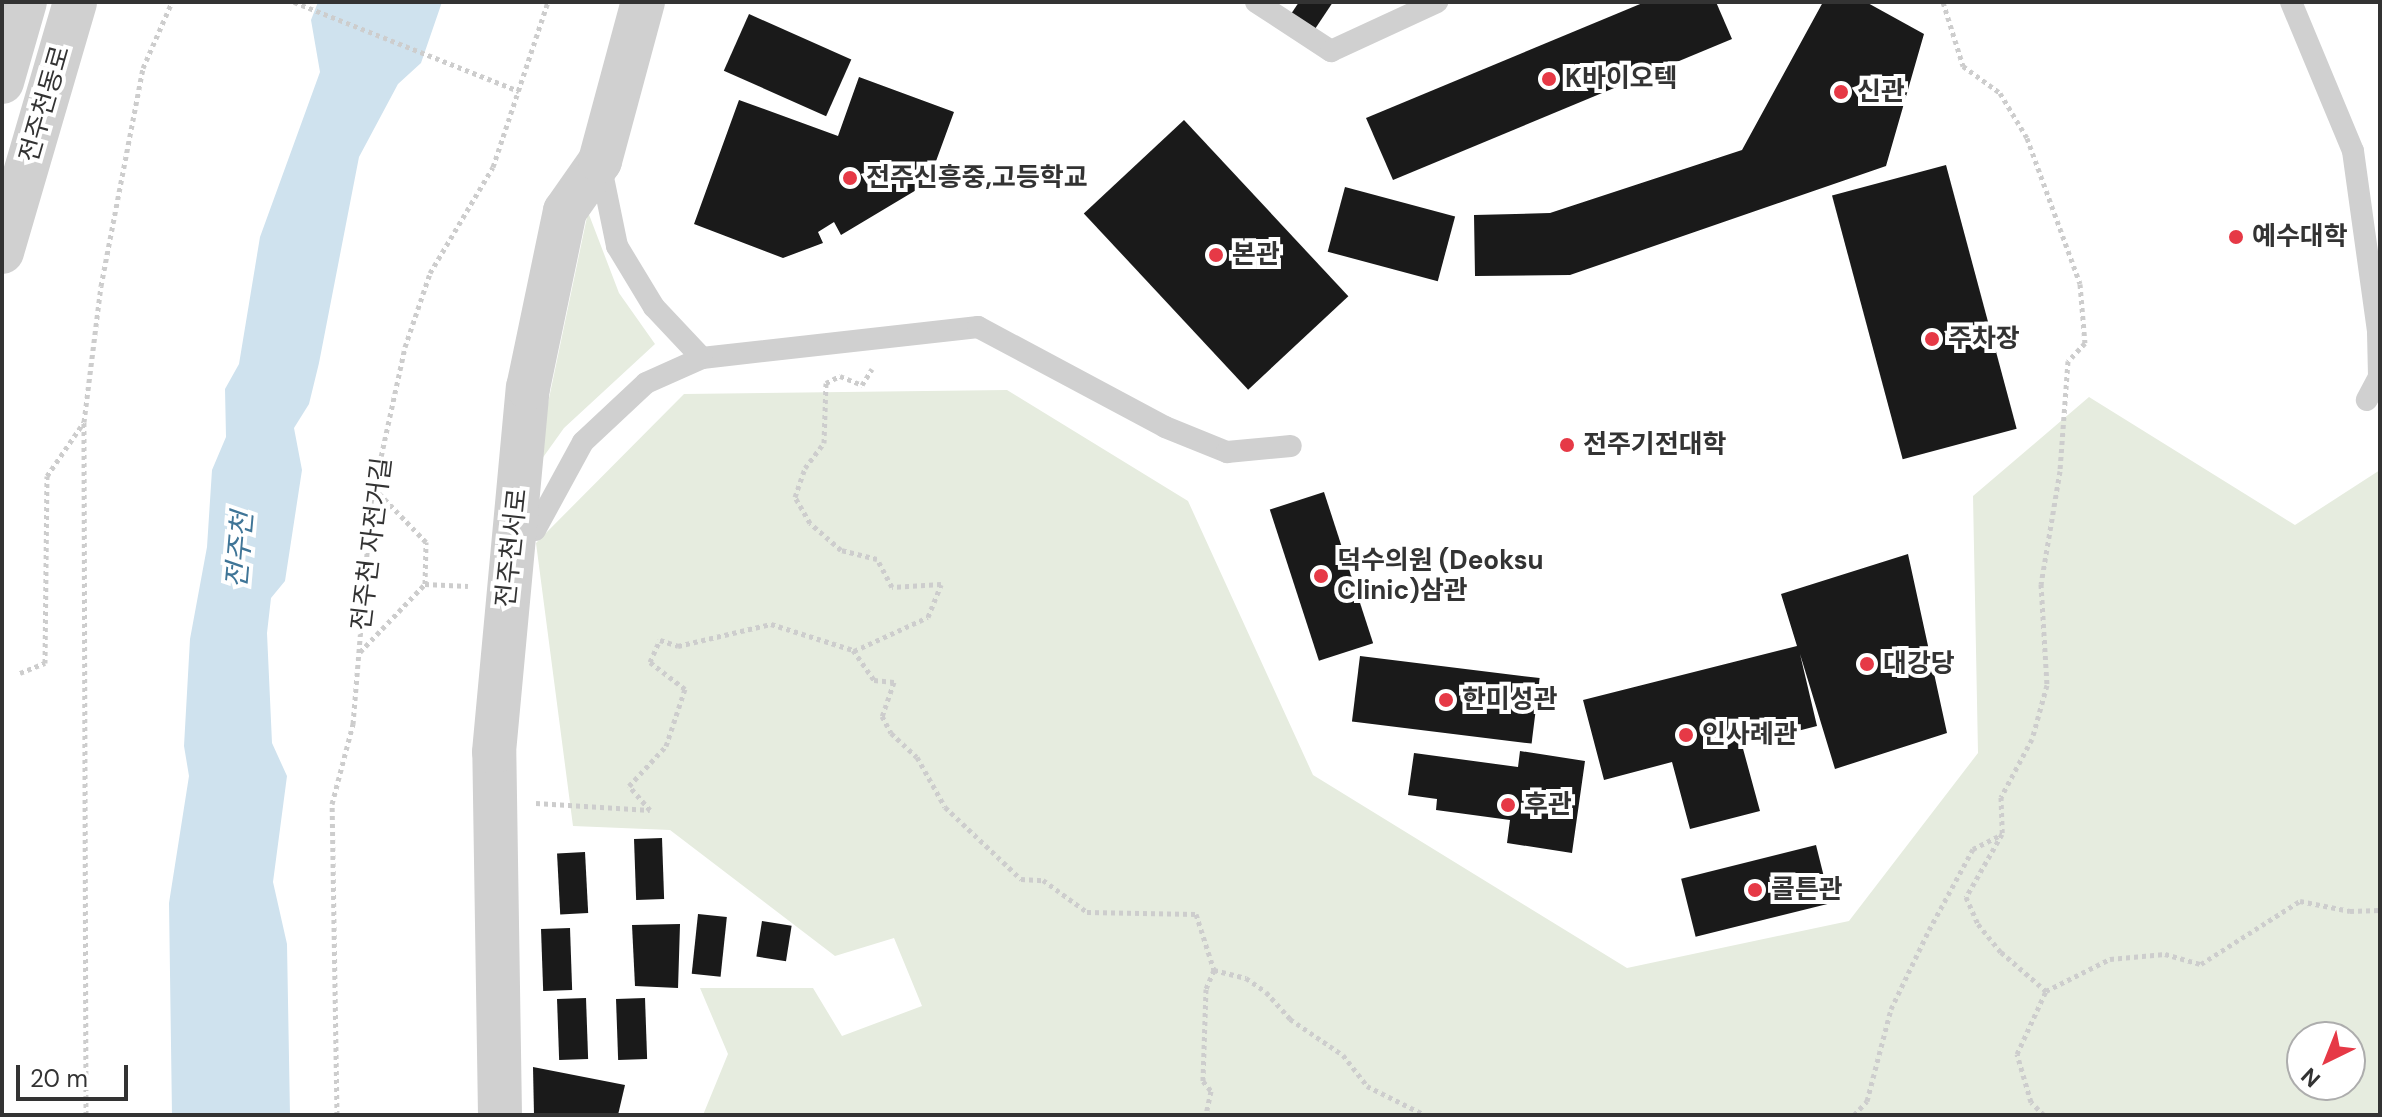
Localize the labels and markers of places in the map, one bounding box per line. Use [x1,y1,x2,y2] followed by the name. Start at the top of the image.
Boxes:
[1565,63,1678,95] place label: K바이오텍
[1540,70,1558,88] marker: K바이오텍
[1857,76,1905,108] place label: 신관
[1832,83,1850,101] marker: 신관
[866,162,1088,194] place label: 전주신흥중,고등학교
[841,169,859,187] marker: 전주신흥중,고등학교
[2252,221,2348,253] place label: 예수대학
[2227,228,2245,246] marker: 예수대학
[1232,239,1280,271] place label: 본관
[1207,246,1225,264] marker: 본관
[1948,323,2020,355] place label: 주차장
[1923,330,1941,348] marker: 주차장
[1583,429,1727,461] place label: 전주기전대학
[1558,436,1576,454] marker: 전주기전대학
[1337,545,1543,606] place label: 덕수의원 (Deoksu Clinic)삼관
[1312,567,1330,585] marker: 덕수의원 (Deoksu Clinic)삼관
[1883,648,1955,680] place label: 대강당
[1858,655,1876,673] marker: 대강당
[1462,684,1558,716] place label: 한미성관
[1437,691,1455,709] marker: 한미성관
[1702,719,1798,751] place label: 인사례관
[1677,726,1695,744] marker: 인사례관
[1524,789,1572,821] place label: 후관
[1499,796,1517,814] marker: 후관
[1771,874,1843,906] place label: 콜튼관
[1746,881,1764,899] marker: 콜튼관

